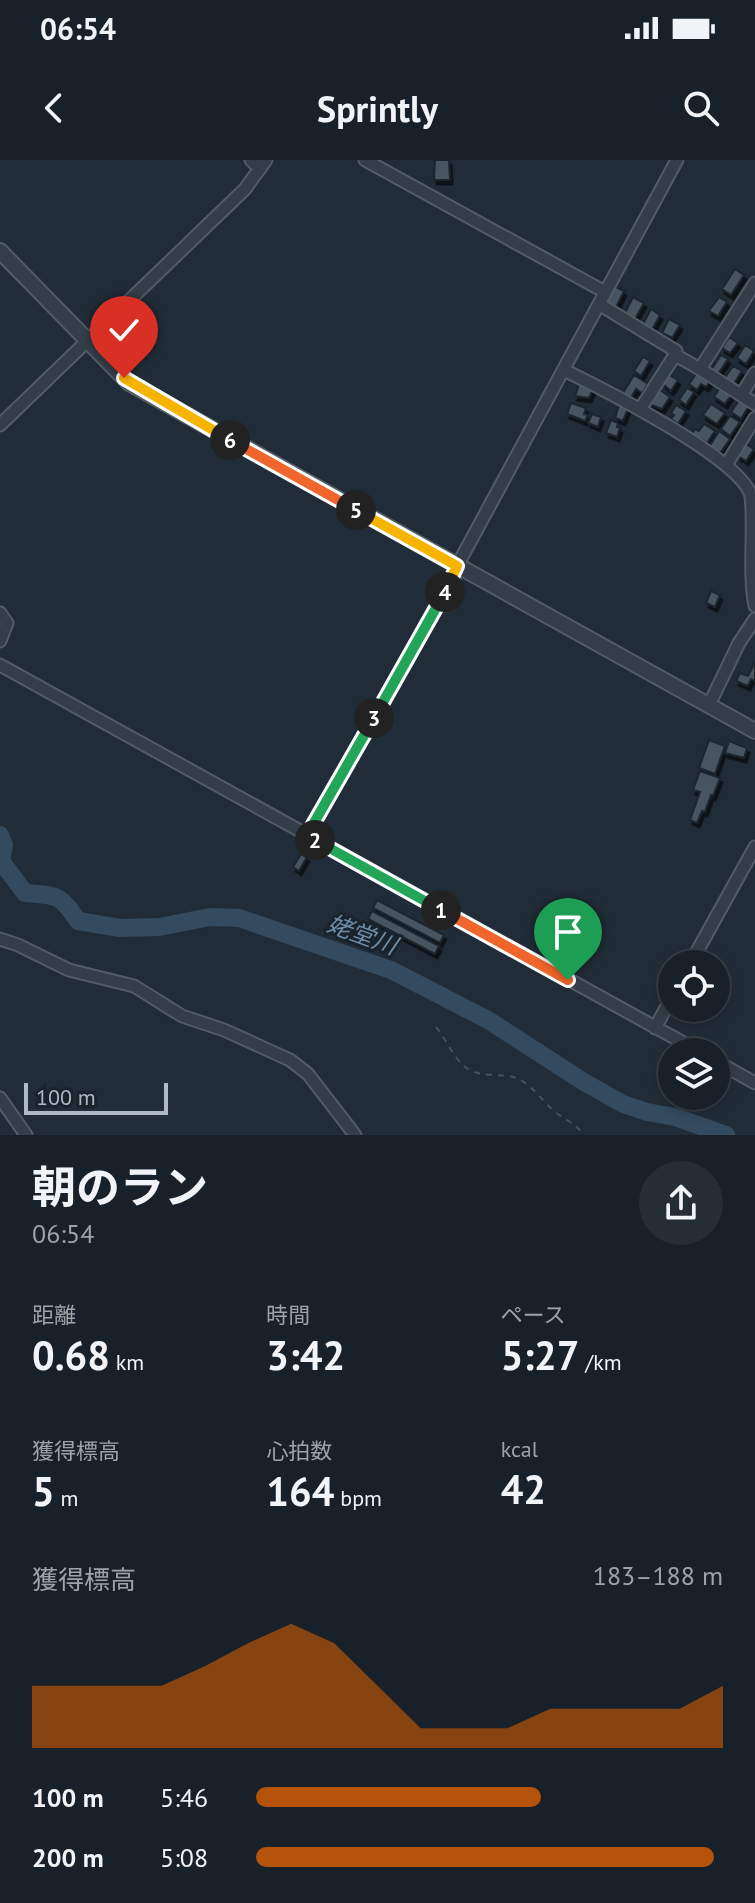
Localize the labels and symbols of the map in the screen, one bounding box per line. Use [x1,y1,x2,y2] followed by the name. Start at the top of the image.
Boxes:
[90,296,158,378] pin
[210,420,250,460] pin: 6
[336,490,376,530] pin: 5
[425,572,465,612] pin: 4
[354,698,394,738] pin: 3
[295,820,335,860] pin: 2
[421,890,461,930] pin: 1
[534,898,602,980] pin
[323,908,404,962] water label: 姥堂川
[24,1079,168,1115] scale bar

